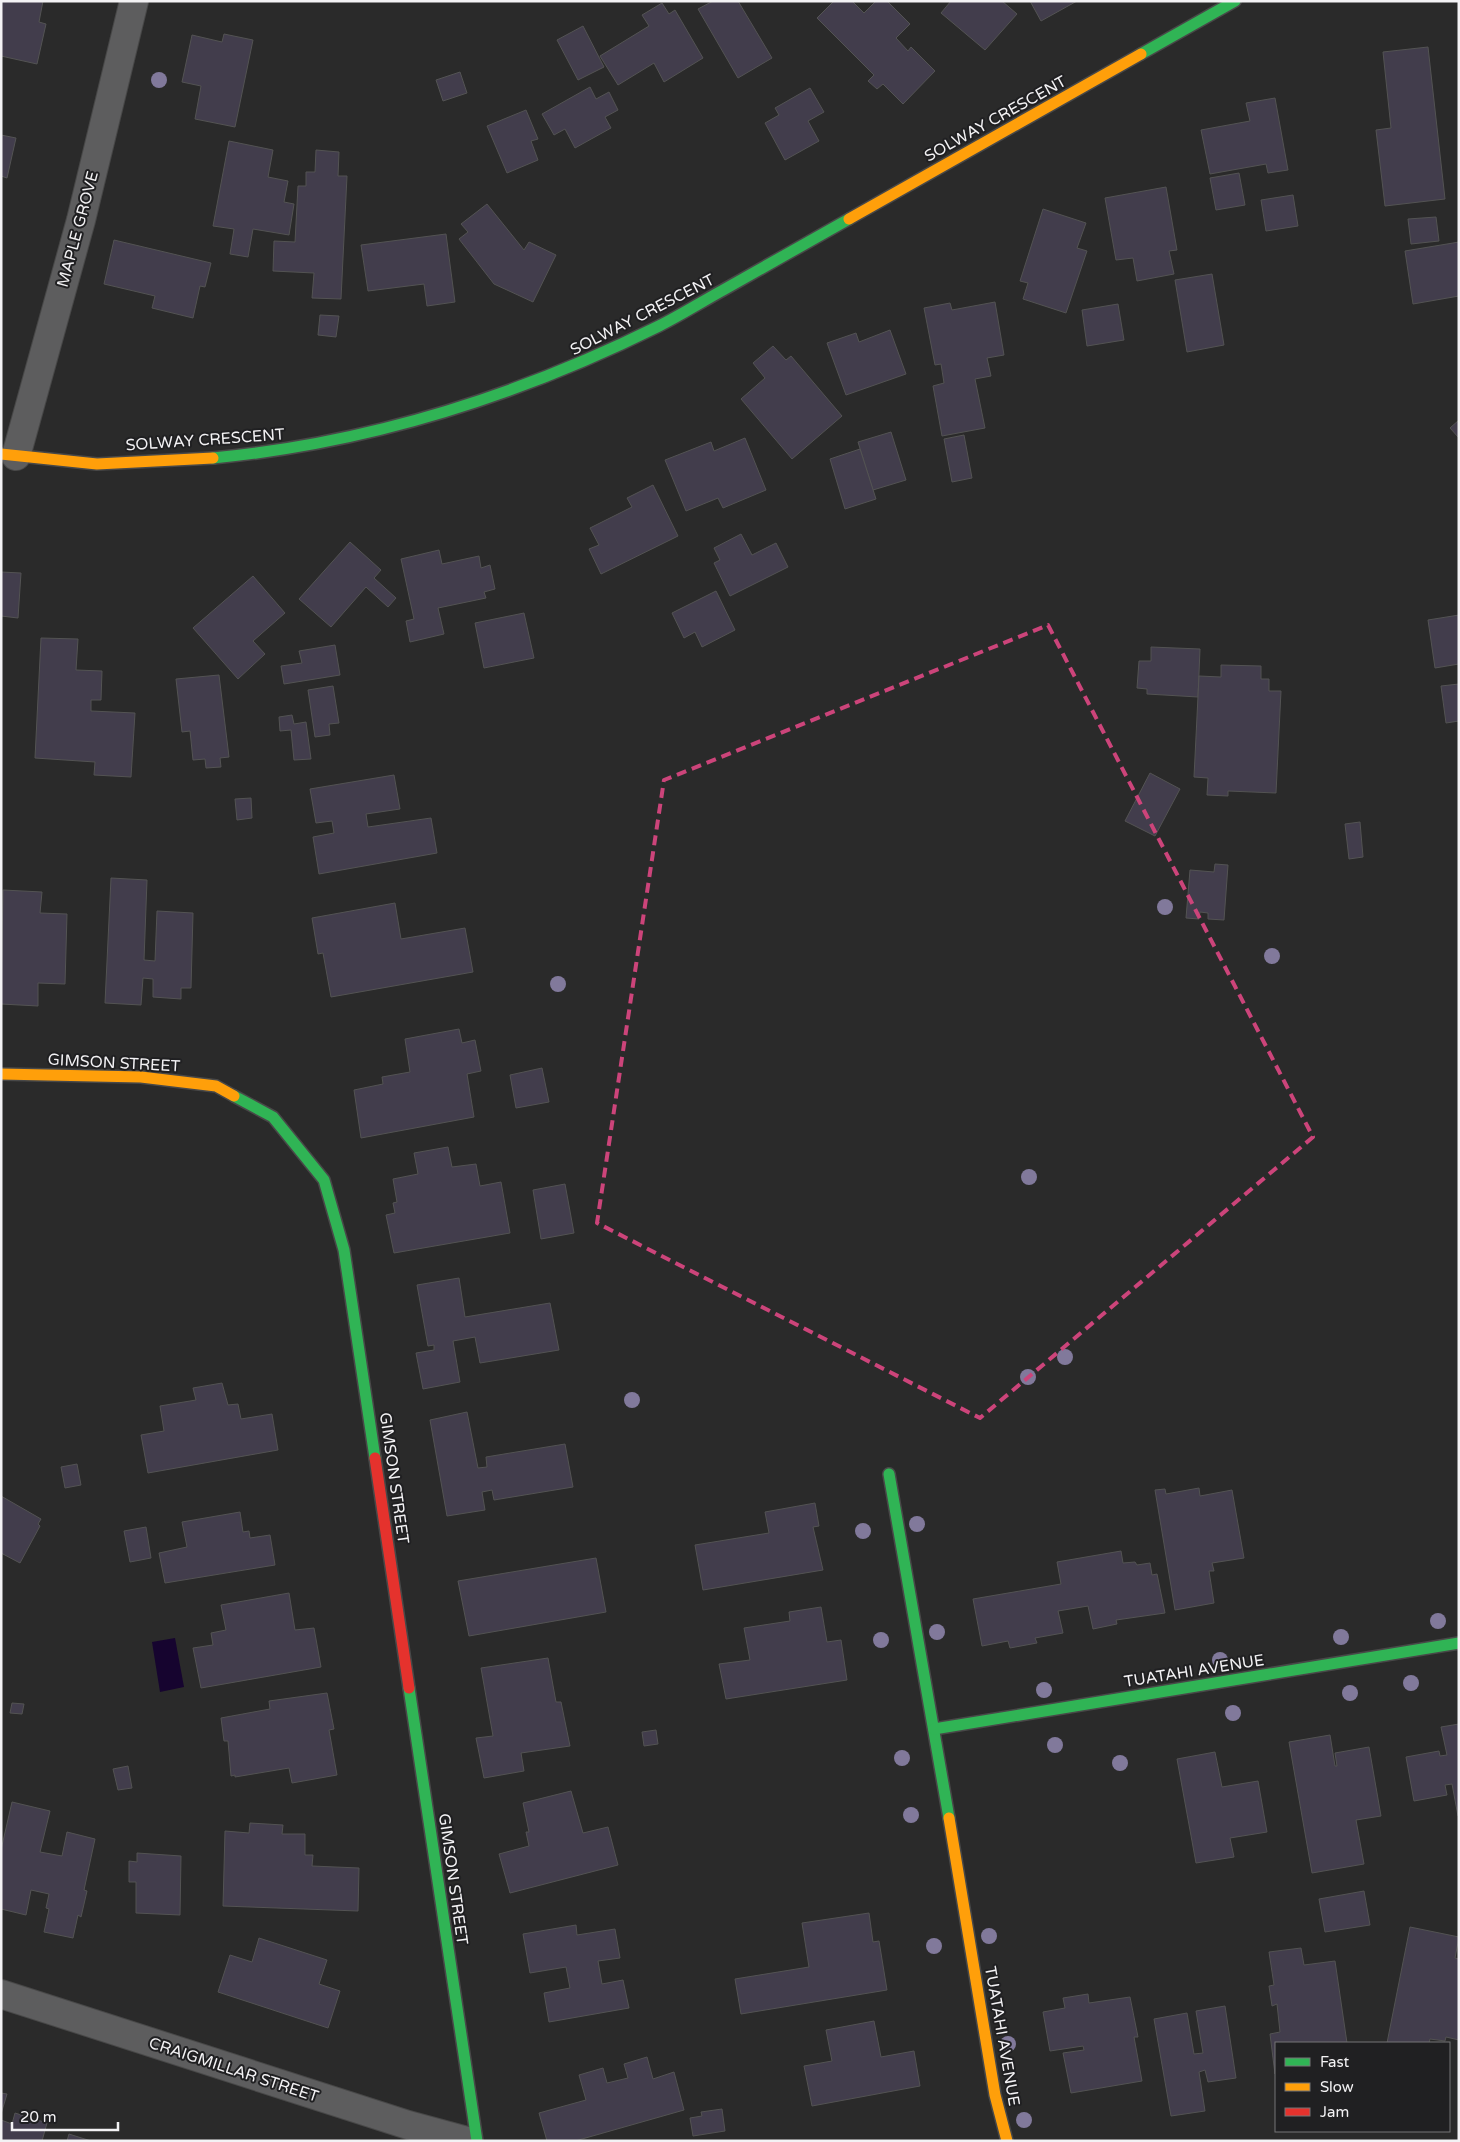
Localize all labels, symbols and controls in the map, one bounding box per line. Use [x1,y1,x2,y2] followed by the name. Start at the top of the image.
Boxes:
[921,71,1070,166] street label: SOLWAY CRESCENT
[53,169,103,289] street label: MAPLE GROVE
[567,270,718,360] street label: SOLWAY CRESCENT
[125,424,286,456] street label: SOLWAY CRESCENT
[47,1050,181,1076] street label: GIMSON STREET
[375,1411,413,1545] street label: GIMSON STREET
[1123,1650,1266,1692] street label: TUATAHI AVENUE
[434,1812,472,1946] street label: GIMSON STREET
[980,1965,1024,2108] street label: TUATAHI AVENUE
[146,2033,321,2107] street label: CRAIGMILLAR STREET
[1275,2042,1450,2132] legend
[1320,2053,1350,2071] text: Fast
[1320,2078,1354,2096] text: Slow
[12,2100,119,2132] scale bar
[1320,2103,1349,2121] text: Jam
[20,2108,57,2126] text: 20 m

